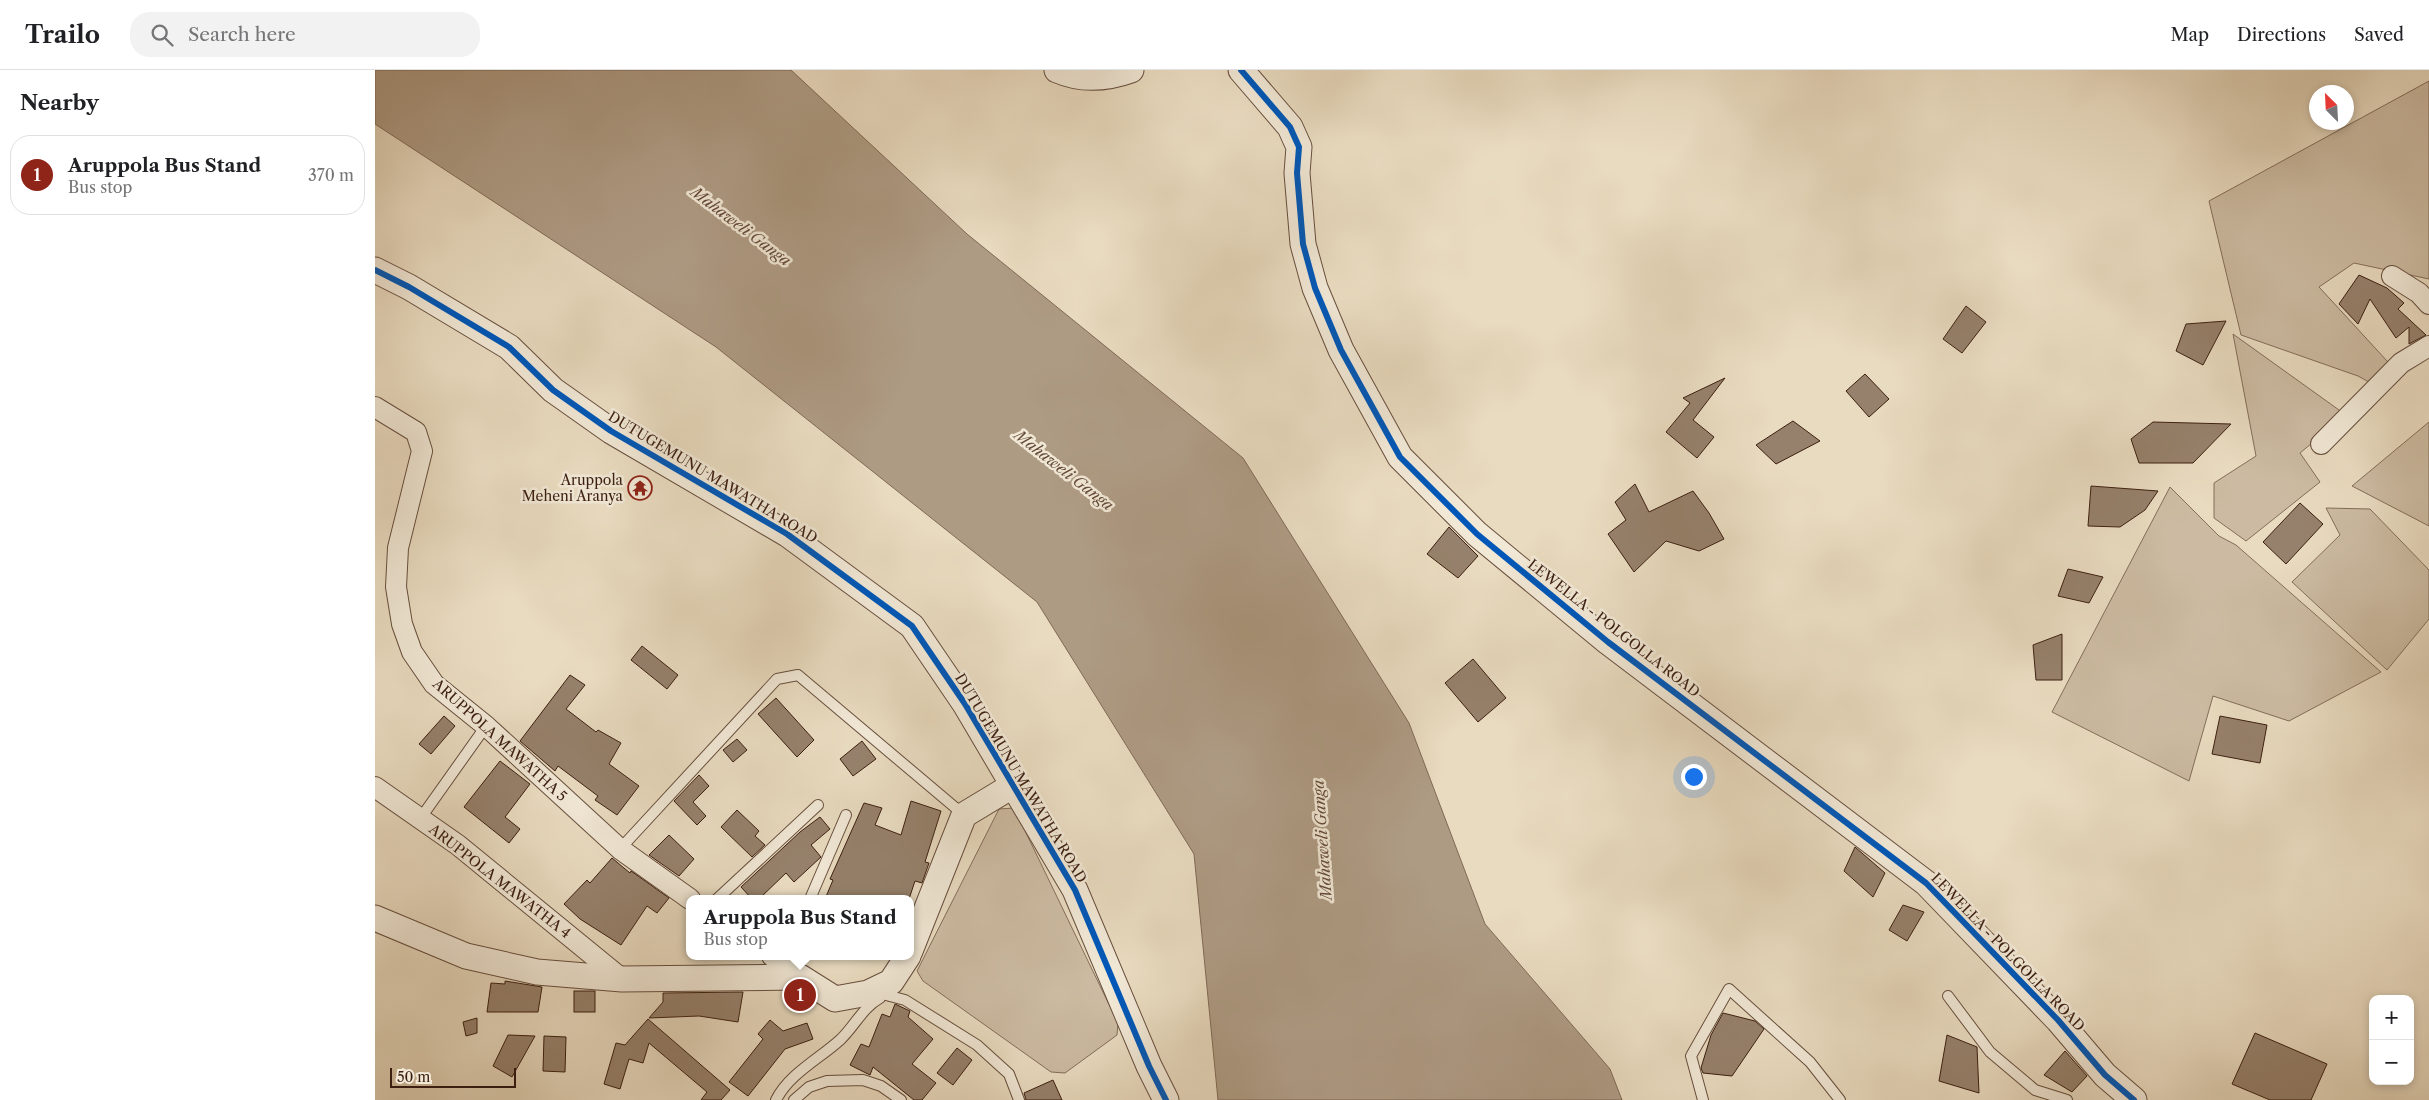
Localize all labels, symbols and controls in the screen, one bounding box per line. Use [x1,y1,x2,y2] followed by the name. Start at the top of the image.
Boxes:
[130,12,480,57] search box
[25,20,100,49] text: Trailo
[148,21,176,49] icon: search
[188,23,296,46] text: Search here
[2170,24,2209,46] text: Map
[2237,24,2326,46] text: Directions
[2354,24,2404,46] text: Saved
[2309,85,2354,130] north arrow
[20,90,99,115] text: Nearby
[68,154,261,177] text: Aruppola Bus Stand
[33,165,41,185] text: 1
[308,165,354,185] text: 370 m
[68,177,132,197] text: Bus stop
[686,181,795,270] water label: Mahaweli Ganga
[605,407,821,547] street label: DUTUGEMUNU MAWATHA ROAD
[1009,424,1117,515] water label: Mahaweli Ganga
[522,471,624,505] place label: Aruppola Meheni Aranya
[627,475,653,501] temple icon: Aruppola Meheni Aranya
[1524,555,1704,701] street label: LEWELLA - POLGOLLA ROAD
[951,670,1091,886] street label: DUTUGEMUNU MAWATHA ROAD
[428,674,571,805] street label: ARUPPOLA MAWATHA 5
[1681,764,1707,790] your location
[1308,779,1336,903] water label: Mahaweli Ganga
[425,819,574,942] street label: ARUPPOLA MAWATHA 4
[1927,869,2089,1035] street label: LEWELLA - POLGOLLA ROAD
[686,895,914,960] popup
[703,906,897,929] text: Aruppola Bus Stand
[703,929,768,949] text: Bus stop
[784,976,816,1014] pin: 1
[2369,995,2414,1085] map controls
[2369,995,2414,1040] button: +
[2369,1040,2414,1085] button: −
[390,1065,516,1088] scale bar
[397,1068,430,1086] text: 50 m

